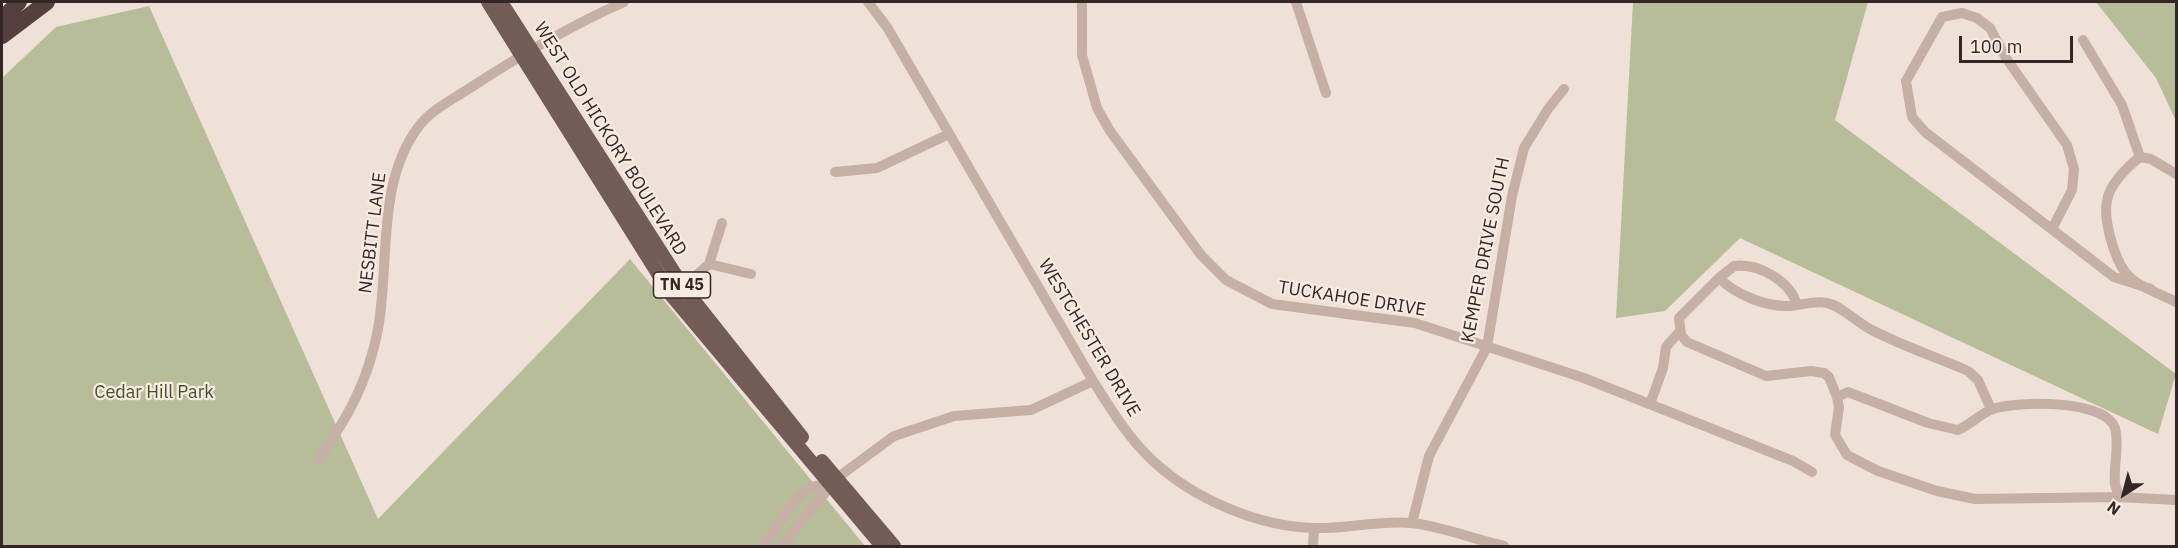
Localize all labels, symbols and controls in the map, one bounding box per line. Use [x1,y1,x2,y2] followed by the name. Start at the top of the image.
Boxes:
[529,18,691,260] street label: WEST OLD HICKORY BOULEVARD
[1962,24,2076,62] scale bar
[1970,35,2022,58] text: 100 m
[1457,155,1515,345] street label: KEMPER DRIVE SOUTH
[355,171,391,295] street label: NESBITT LANE
[1033,255,1145,421] street label: WESTCHESTER DRIVE
[654,272,710,298] road number: TN 45
[1277,277,1427,321] street label: TUCKAHOE DRIVE
[94,382,214,404] park label: Cedar Hill Park
[2094,464,2154,524] north arrow
[2103,497,2124,520] text: N

